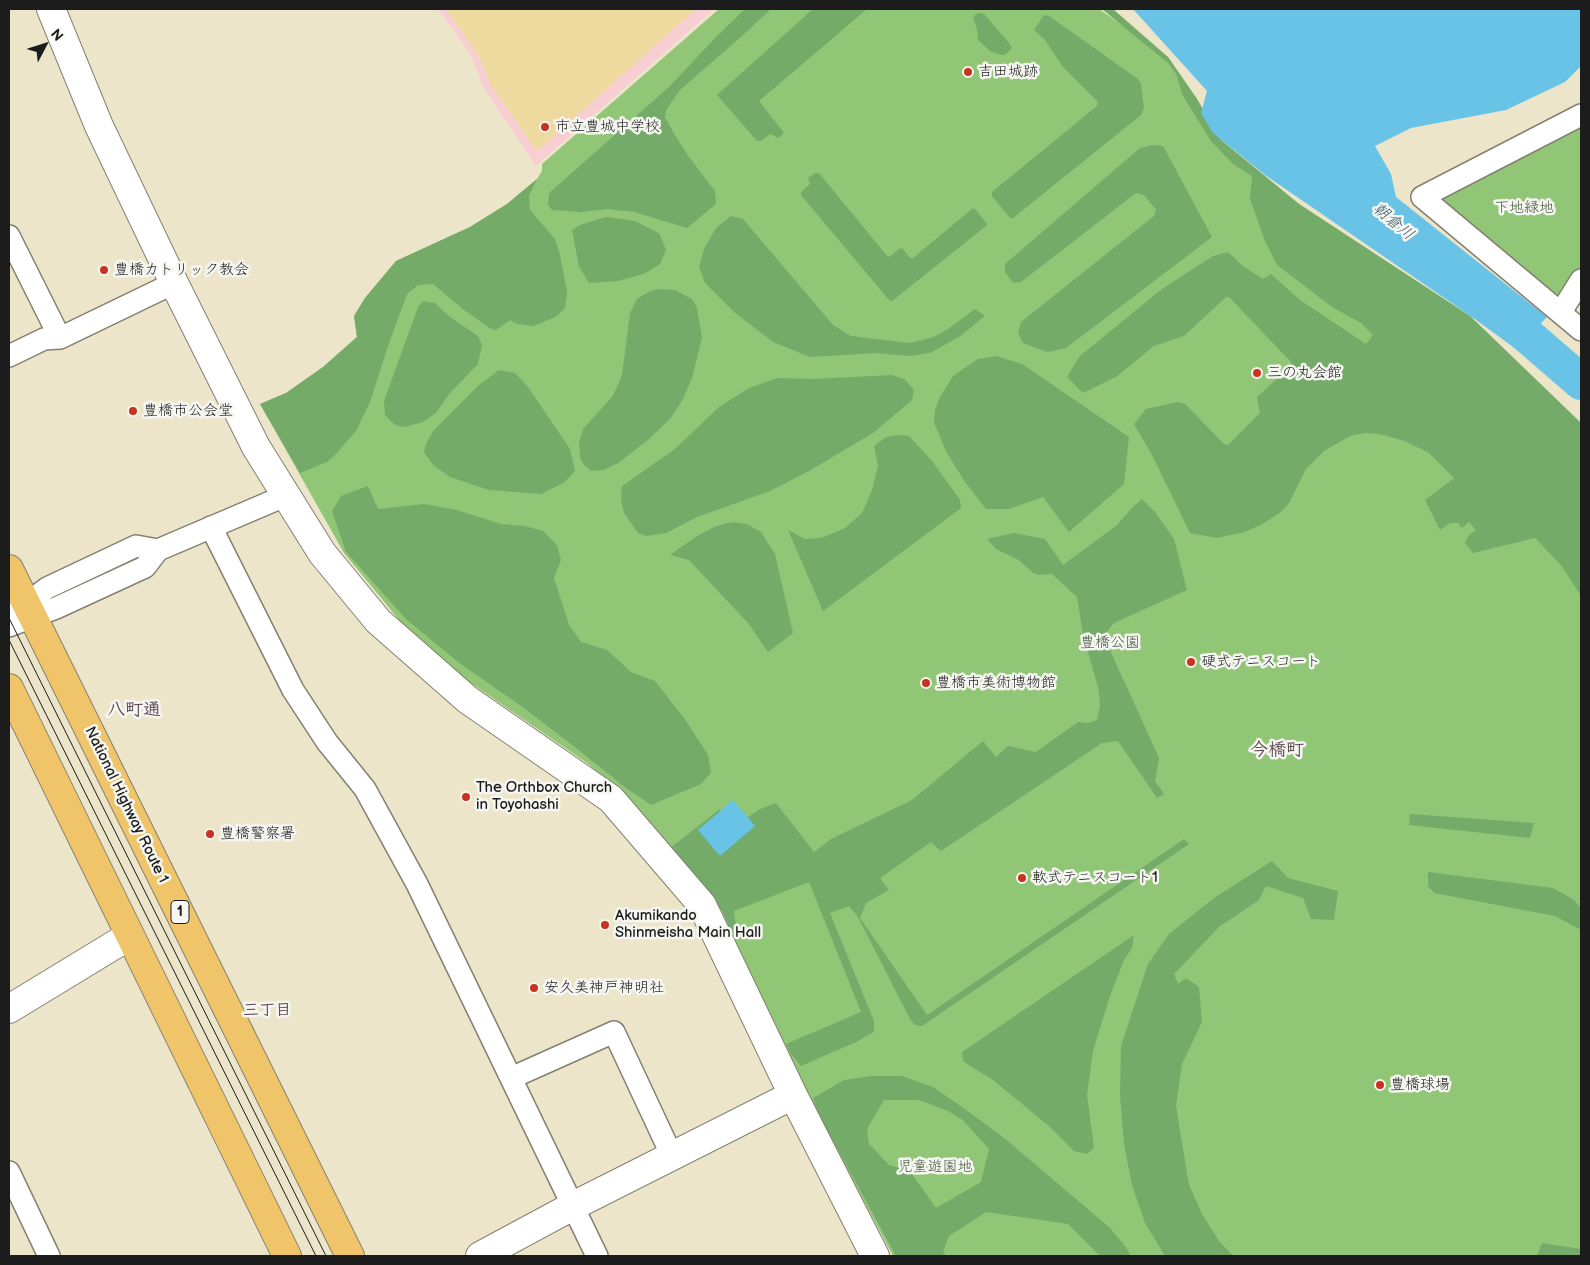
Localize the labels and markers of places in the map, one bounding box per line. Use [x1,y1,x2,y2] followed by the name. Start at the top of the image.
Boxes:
[978,63,1038,81] place label: 吉田城跡
[962,66,974,78] marker: 吉田城跡
[555,118,660,136] place label: 市立豊城中学校
[539,121,551,133] marker: 市立豊城中学校
[114,261,249,279] place label: 豊橋カトリック教会
[98,264,110,276] marker: 豊橋カトリック教会
[1267,364,1342,382] place label: 三の丸会館
[1251,367,1263,379] marker: 三の丸会館
[143,402,233,420] place label: 豊橋市公会堂
[127,405,139,417] marker: 豊橋市公会堂
[1201,653,1321,671] place label: 硬式テニスコート
[1185,656,1197,668] marker: 硬式テニスコート
[936,674,1056,692] place label: 豊橋市美術博物館
[920,677,932,689] marker: 豊橋市美術博物館
[476,779,612,814] place label: The Orthbox Church in Toyohashi
[460,791,472,803] marker: The Orthbox Church in Toyohashi
[220,825,295,843] place label: 豊橋警察署
[204,828,216,840] marker: 豊橋警察署
[1032,869,1158,887] place label: 軟式テニスコート1
[1016,872,1028,884] marker: 軟式テニスコート1
[615,907,761,942] place label: Akumikando Shinmeisha Main Hall
[599,919,611,931] marker: Akumikando Shinmeisha Main Hall
[544,979,664,997] place label: 安久美神戸神明社
[528,982,540,994] marker: 安久美神戸神明社
[1390,1076,1450,1094] place label: 豊橋球場
[1374,1079,1386,1091] marker: 豊橋球場

